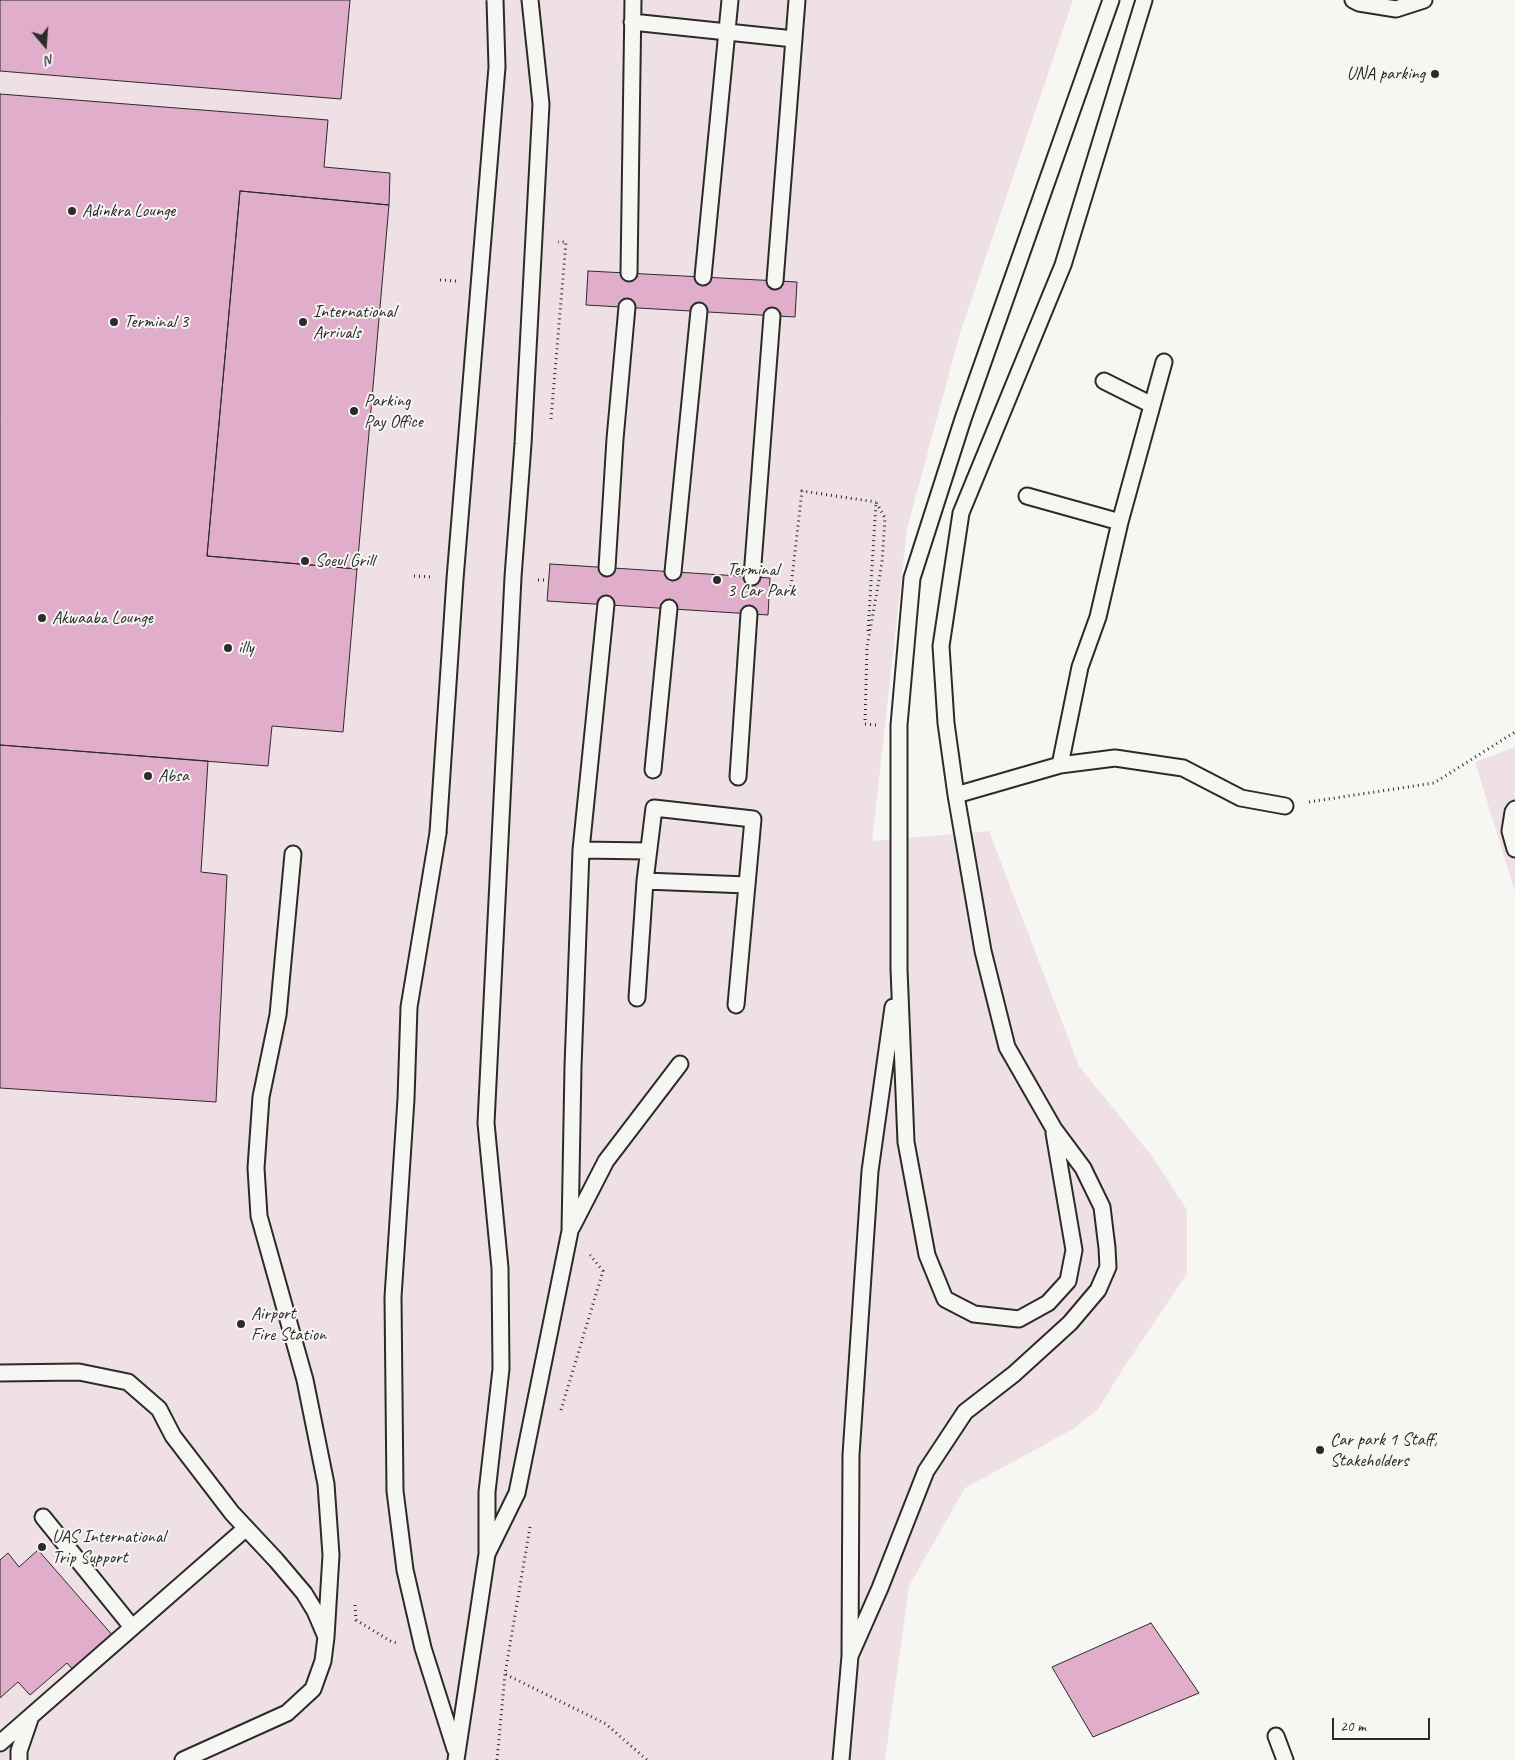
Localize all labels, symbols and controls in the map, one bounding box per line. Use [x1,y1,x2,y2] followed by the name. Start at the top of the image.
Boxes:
[20,20,70,70] north arrow
[43,50,57,69] text: N
[1347,63,1425,85] place label: UNA parking
[1429,68,1441,80] marker: UNA parking
[82,200,175,222] place label: Adinkra Lounge
[66,205,78,217] marker: Adinkra Lounge
[313,301,396,344] place label: International Arrivals
[124,311,188,333] place label: Terminal 3
[108,316,120,328] marker: Terminal 3
[297,316,309,328] marker: International Arrivals
[364,390,423,432] place label: Parking Pay Office
[348,405,360,417] marker: Parking Pay Office
[315,550,375,572] place label: Soeul Grill
[299,555,311,567] marker: Soeul Grill
[727,559,795,602] place label: Terminal 3 Car Park
[711,574,723,586] marker: Terminal 3 Car Park
[52,607,153,629] place label: Akwaaba Lounge
[36,612,48,624] marker: Akwaaba Lounge
[238,637,254,659] place label: illy
[222,642,234,654] marker: illy
[158,765,189,787] place label: Absa
[142,770,154,782] marker: Absa
[251,1303,326,1346] place label: Airport Fire Station
[235,1318,247,1330] marker: Airport Fire Station
[1330,1429,1437,1472] place label: Car park 1 Staff, Stakeholders
[1314,1444,1326,1456] marker: Car park 1 Staff, Stakeholders
[52,1526,165,1568] place label: UAS International Trip Support
[36,1541,48,1553] marker: UAS International Trip Support
[1335,1708,1432,1740] scale bar
[1340,1717,1366,1736] text: 20 m

